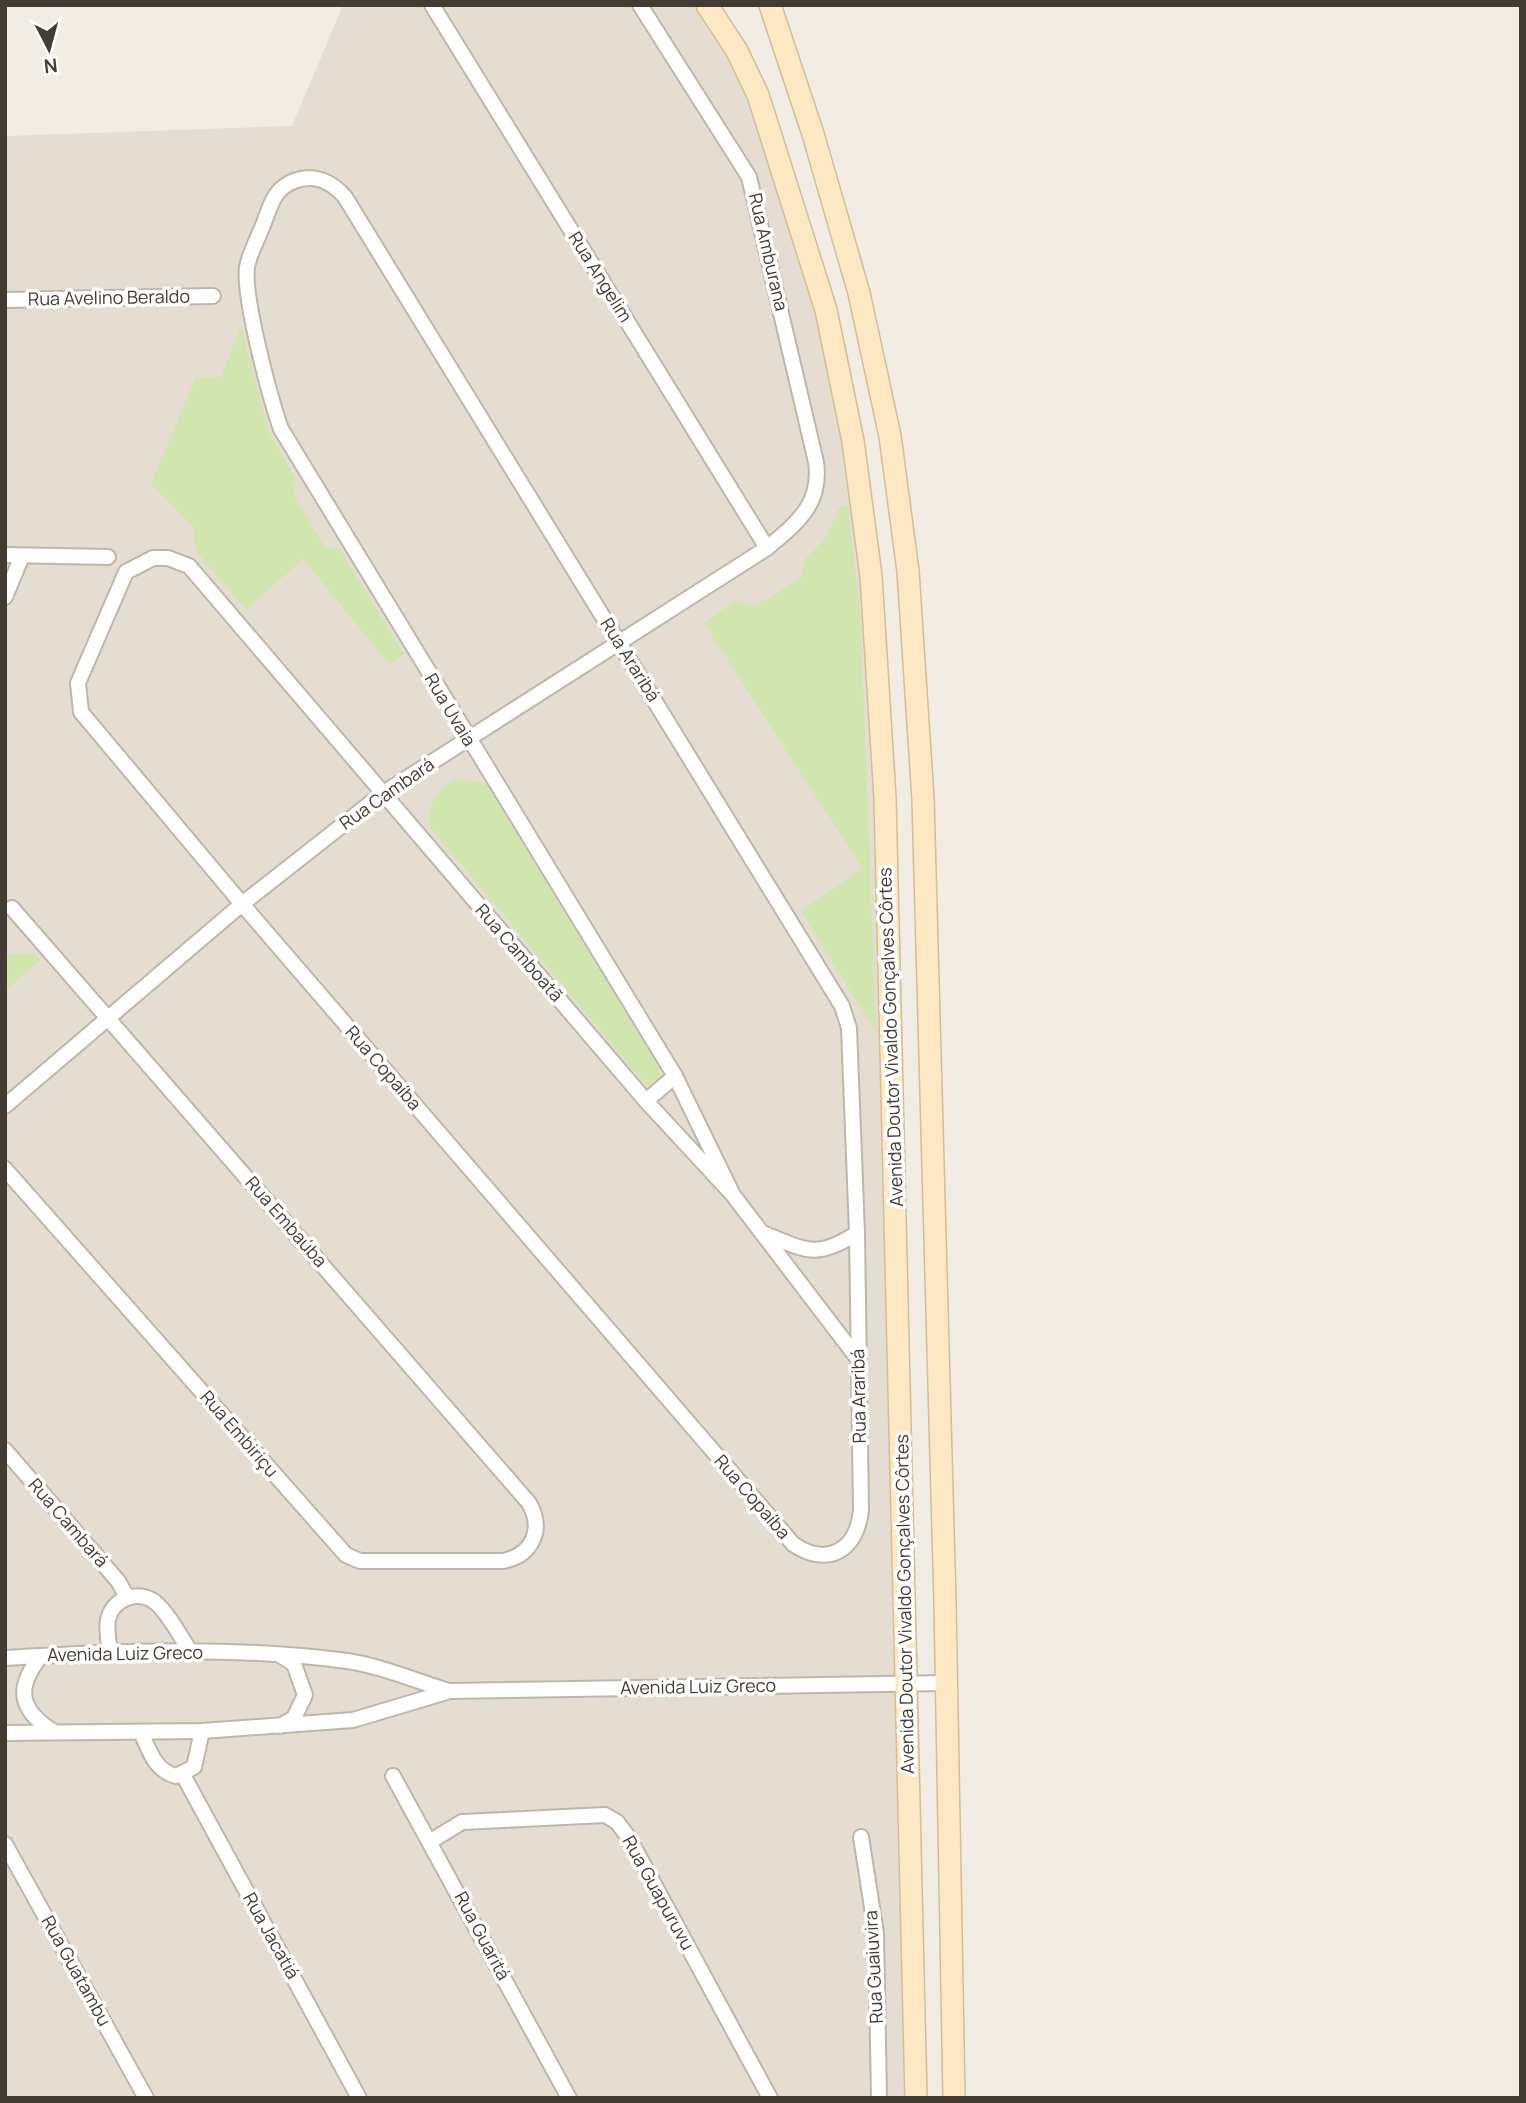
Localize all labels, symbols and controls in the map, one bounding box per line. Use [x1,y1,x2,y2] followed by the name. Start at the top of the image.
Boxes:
[14,14,84,84] north arrow
[43,52,59,80] text: N
[744,190,794,313] street label: Rua Amburana
[563,227,638,326] street label: Rua Angelim
[28,284,190,310] street label: Rua Avelino Beraldo
[596,613,666,706] street label: Rua Araribá
[420,669,482,750] street label: Rua Uvaia
[334,752,439,835] street label: Rua Cambará
[872,867,908,1207] street label: Avenida Doutor Vivaldo Gonçalves Côrtes
[471,898,569,1006] street label: Rua Camboatã
[340,1020,427,1115] street label: Rua Copaíba
[241,1171,333,1272] street label: Rua Embaúba
[845,1349,871,1443] street label: Rua Araribá
[195,1385,284,1482] street label: Rua Embiriçu
[889,1434,919,1774] street label: Avenida Doutor Vivaldo Gonçalves Côrtes
[709,1449,796,1544] street label: Rua Copaíba
[23,1473,114,1572] street label: Rua Cambará
[47,1640,203,1666] street label: Avenida Luiz Greco
[620,1673,776,1699] street label: Avenida Luiz Greco
[617,1831,700,1954] street label: Rua Guapuruvu
[450,1887,516,1984] street label: Rua Guaritá
[238,1888,305,1983] street label: Rua Jacatiá
[858,1910,888,2024] street label: Rua Guaiuvira
[37,1911,117,2030] street label: Rua Guatambu

